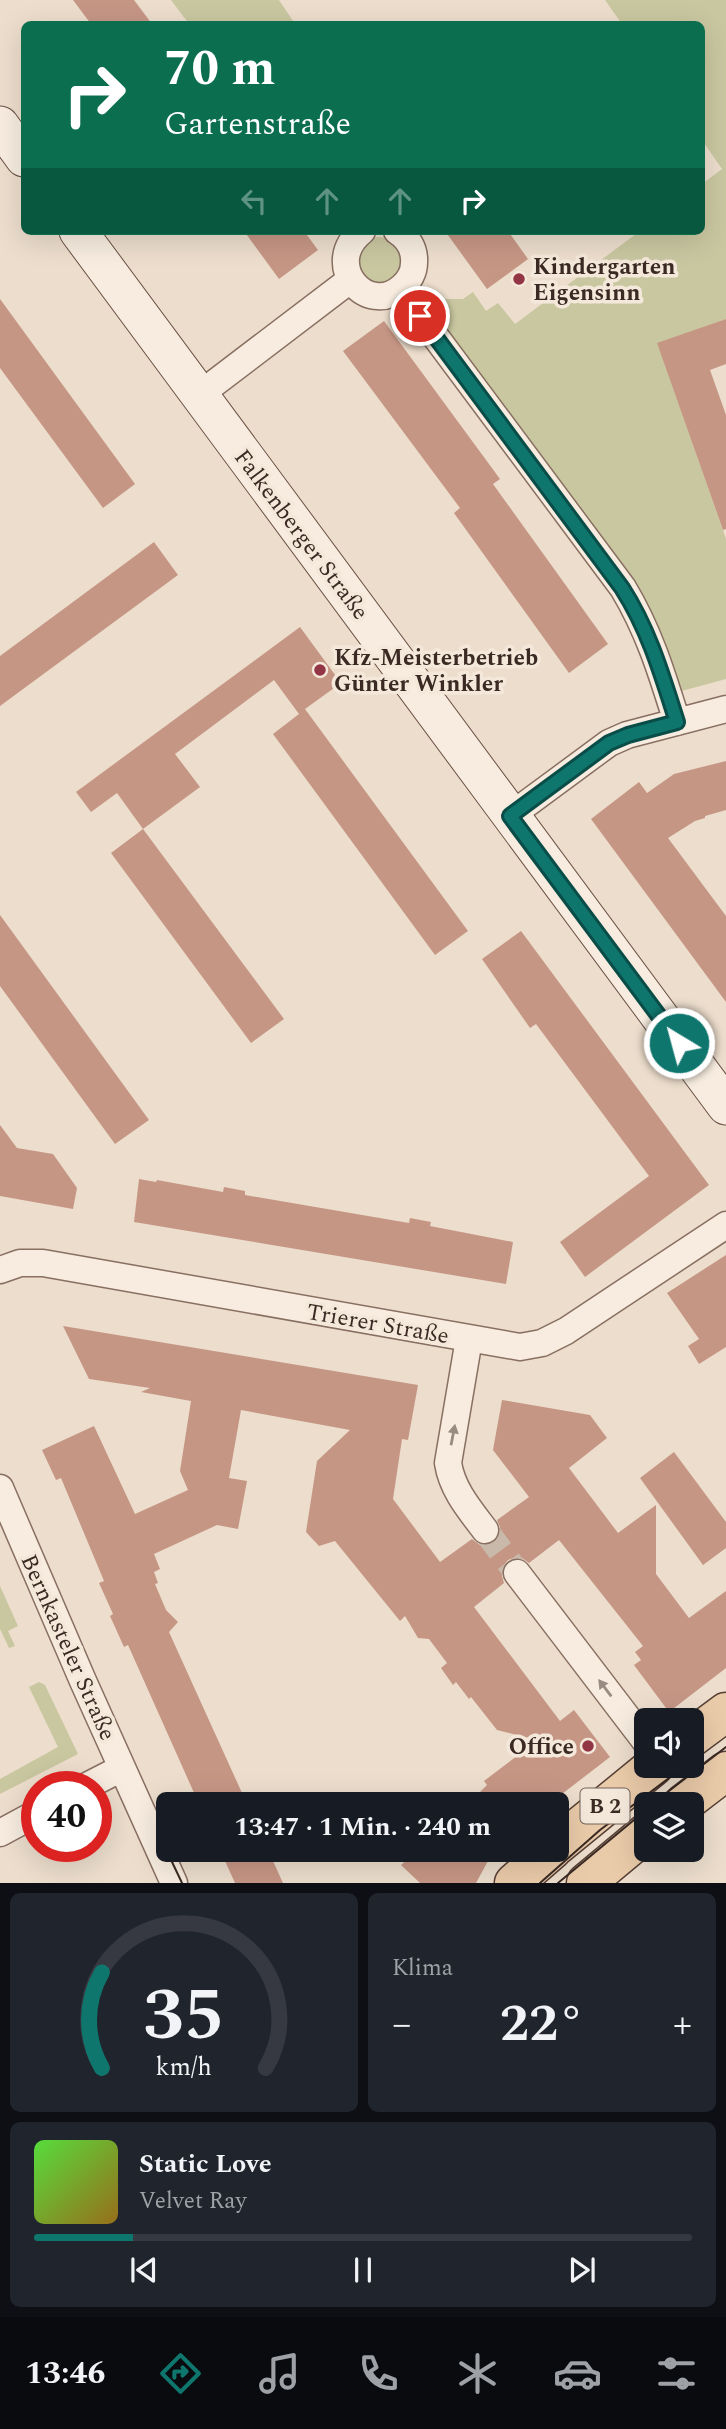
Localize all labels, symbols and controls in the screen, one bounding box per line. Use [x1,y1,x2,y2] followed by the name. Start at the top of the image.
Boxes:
[164,32,275,107] text: 70 m
[49,49,140,140] icon: right
[164,100,351,149] text: Gartenstraße
[235,182,273,220] icon: left
[308,182,346,220] icon: ahead
[381,182,419,220] icon: ahead
[454,182,492,220] icon: right
[533,250,675,311] place label: Kindergarten Eigensinn
[511,271,527,287] marker: Kindergarten Eigensinn
[390,286,450,346] pin
[401,297,439,335] icon: arrive
[225,442,377,628] street label: Falkenberger Straße
[334,641,538,702] place label: Kfz-Meisterbetrieb Günter Winkler
[312,662,328,678] marker: Kfz-Meisterbetrieb Günter Winkler
[642,1006,716,1080] position arrow
[304,1295,452,1354] street label: Trierer Straße
[447,1424,458,1446] one-way arrow
[11,1549,124,1747] street label: Bernkasteler Straße
[598,1679,612,1697] one-way arrow
[634,1708,704,1862] map controls
[634,1708,704,1778] button: sound
[509,1730,574,1765] place label: Office
[580,1738,596,1754] marker: Office
[21,1771,112,1862] speed limit sign: 40
[580,1788,630,1824] road number: B 2
[634,1792,704,1862] button: layers
[234,1807,491,1847] text: 13:47 · 1 Min. · 240 m
[392,1951,453,1986] text: Klima
[143,1962,225,2073] text: 35
[500,1985,584,2064] text: 22°
[392,1996,411,2054] text: −
[673,1996,692,2054] text: +
[156,2049,212,2087] text: km/h
[139,2144,272,2184] text: Static Love
[139,2184,246,2219] text: Velvet Ray
[125,2251,163,2289] icon: previous
[344,2251,382,2289] icon: pause
[563,2251,601,2289] icon: next
[25,2349,106,2398] text: 13:46
[156,2349,205,2398] icon: directions
[255,2349,304,2398] icon: music
[354,2349,403,2398] icon: phone
[453,2349,502,2398] icon: climate
[553,2349,602,2398] icon: car
[652,2349,701,2398] icon: filters

